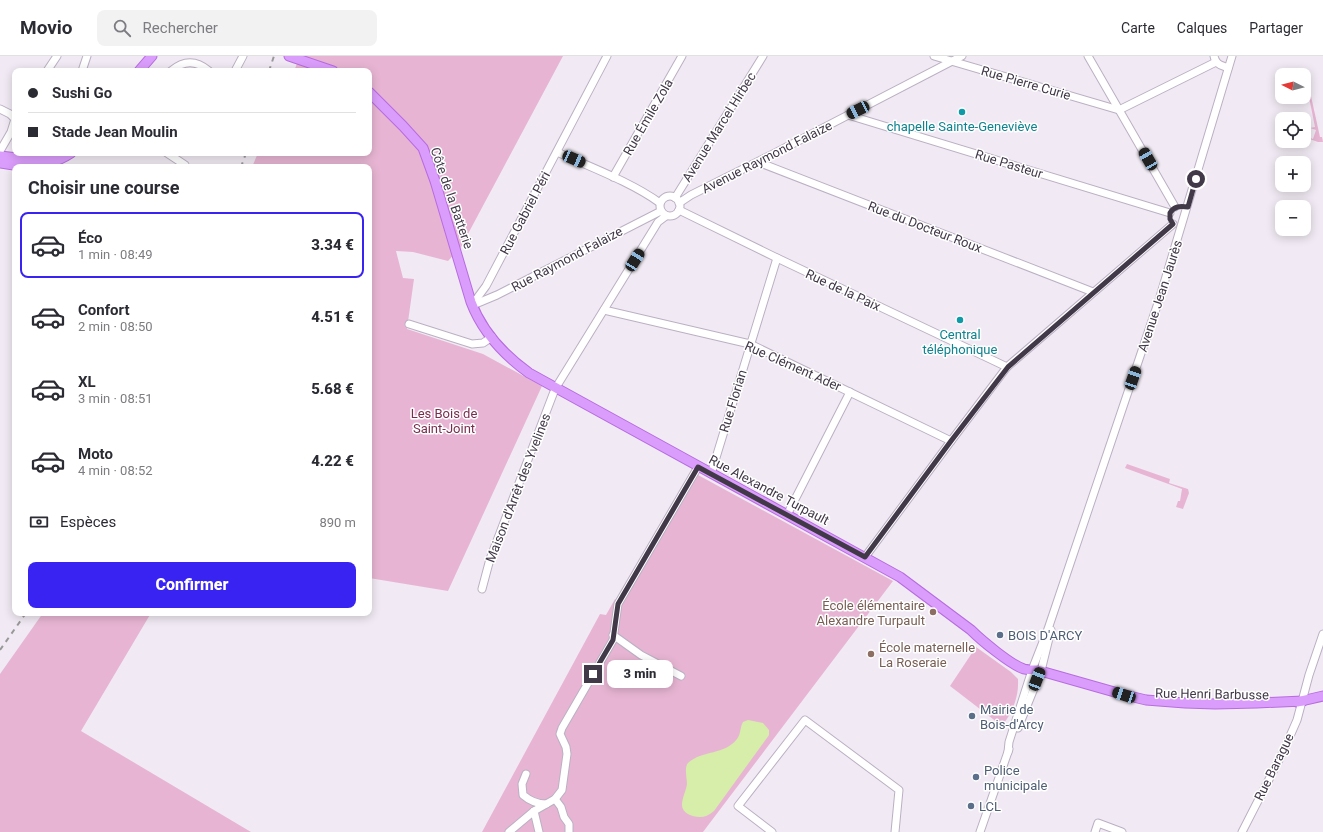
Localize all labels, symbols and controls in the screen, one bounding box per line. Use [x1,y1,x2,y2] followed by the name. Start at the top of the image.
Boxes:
[97,10,377,46] search box
[20,16,73,39] text: Movio
[111,17,133,39] icon: search
[143,19,218,37] text: Rechercher
[1121,20,1155,36] text: Carte
[1177,20,1227,36] text: Calques
[1249,20,1303,36] text: Partager
[979,63,1073,103] street label: Rue Pierre Curie
[1275,68,1311,104] north arrow
[1275,68,1311,236] map controls
[679,69,759,185] street label: Avenue Marcel Hirbec
[620,76,676,158] street label: Rue Émile Zola
[52,84,112,102] text: Sushi Go
[845,99,871,121] car
[957,107,967,117] marker: chapelle Sainte-Geneviève
[1275,112,1311,148] button: locate
[699,118,835,196] street label: Avenue Raymond Falaize
[887,119,1037,134] place label: chapelle Sainte-Geneviève
[52,123,178,141] text: Stade Jean Moulin
[428,145,476,251] street label: Côte de la Batterie
[1137,146,1159,172] car
[973,147,1045,182] street label: Rue Pasteur
[561,149,587,169] car
[1275,156,1311,192] button: +
[497,169,553,257] street label: Rue Gabriel Péri
[1187,170,1205,188] route start
[28,177,179,198] text: Choisir une course
[866,198,985,256] street label: Rue du Docteur Roux
[1275,200,1311,236] button: −
[509,223,625,295] street label: Rue Raymond Falaize
[30,227,66,263] icon: car
[78,229,103,247] text: Éco
[311,236,354,254] text: 3.34 €
[1135,238,1185,354] street label: Avenue Jean Jaurès
[78,247,153,262] text: 1 min · 08:49
[624,247,646,273] car
[803,266,883,314] street label: Rue de la Paix
[30,299,66,335] icon: car
[78,301,129,319] text: Confort
[311,308,354,326] text: 4.51 €
[955,315,965,325] marker: Central téléphonique
[78,319,153,334] text: 2 min · 08:50
[923,327,998,357] place label: Central téléphonique
[743,338,844,394] street label: Rue Clément Ader
[1123,365,1143,391] car
[716,368,750,434] street label: Rue Florian
[30,371,66,407] icon: car
[78,373,96,391] text: XL
[311,380,354,398] text: 5.68 €
[78,391,153,406] text: 3 min · 08:51
[411,406,477,436] park label: Les Bois de Saint-Joint
[483,411,554,565] street label: Maison d'Arrêt des Yvelines
[30,443,66,479] icon: car
[78,445,113,463] text: Moto
[311,452,354,470] text: 4.22 €
[706,452,832,528] street label: Rue Alexandre Turpault
[78,463,153,478] text: 4 min · 08:52
[28,511,50,533] icon: cash
[60,513,116,531] text: Espèces
[319,515,356,530] text: 890 m
[28,562,356,608] button: Confirmer
[817,598,925,628] place label: École élémentaire Alexandre Turpault
[928,607,938,617] marker: École élémentaire Alexandre Turpault
[1008,628,1083,643] place label: BOIS D'ARCY
[995,630,1005,640] marker: BOIS D'ARCY
[879,640,975,670] place label: École maternelle La Roseraie
[866,649,876,659] marker: École maternelle La Roseraie
[607,660,673,688] callout: 3 min
[584,665,602,683] route end
[624,666,656,681] text: 3 min
[1027,666,1047,692] car
[1111,686,1137,704] car
[1155,686,1269,702] street label: Rue Henri Barbusse
[980,702,1044,732] place label: Mairie de Bois-d'Arcy
[967,711,977,721] marker: Mairie de Bois-d'Arcy
[1251,731,1297,803] street label: Rue Barague
[984,763,1047,793] place label: Police municipale
[971,772,981,782] marker: Police municipale
[979,799,1001,814] place label: LCL
[966,801,976,811] marker: LCL

